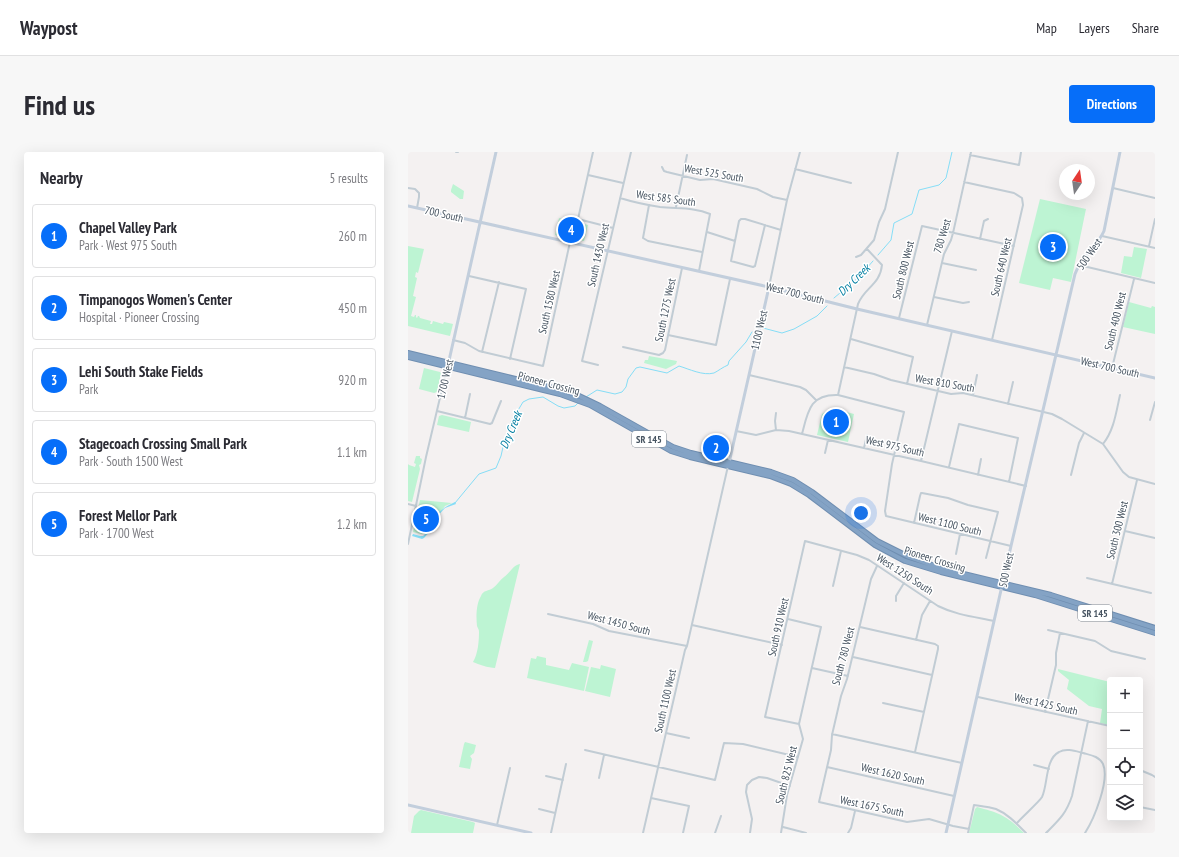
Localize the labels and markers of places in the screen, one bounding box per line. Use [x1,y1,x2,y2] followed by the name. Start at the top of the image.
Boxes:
[558,215,584,245] pin: 4
[1040,232,1066,262] pin: 3
[823,407,849,437] pin: 1
[703,433,729,463] pin: 2
[413,504,439,534] pin: 5

